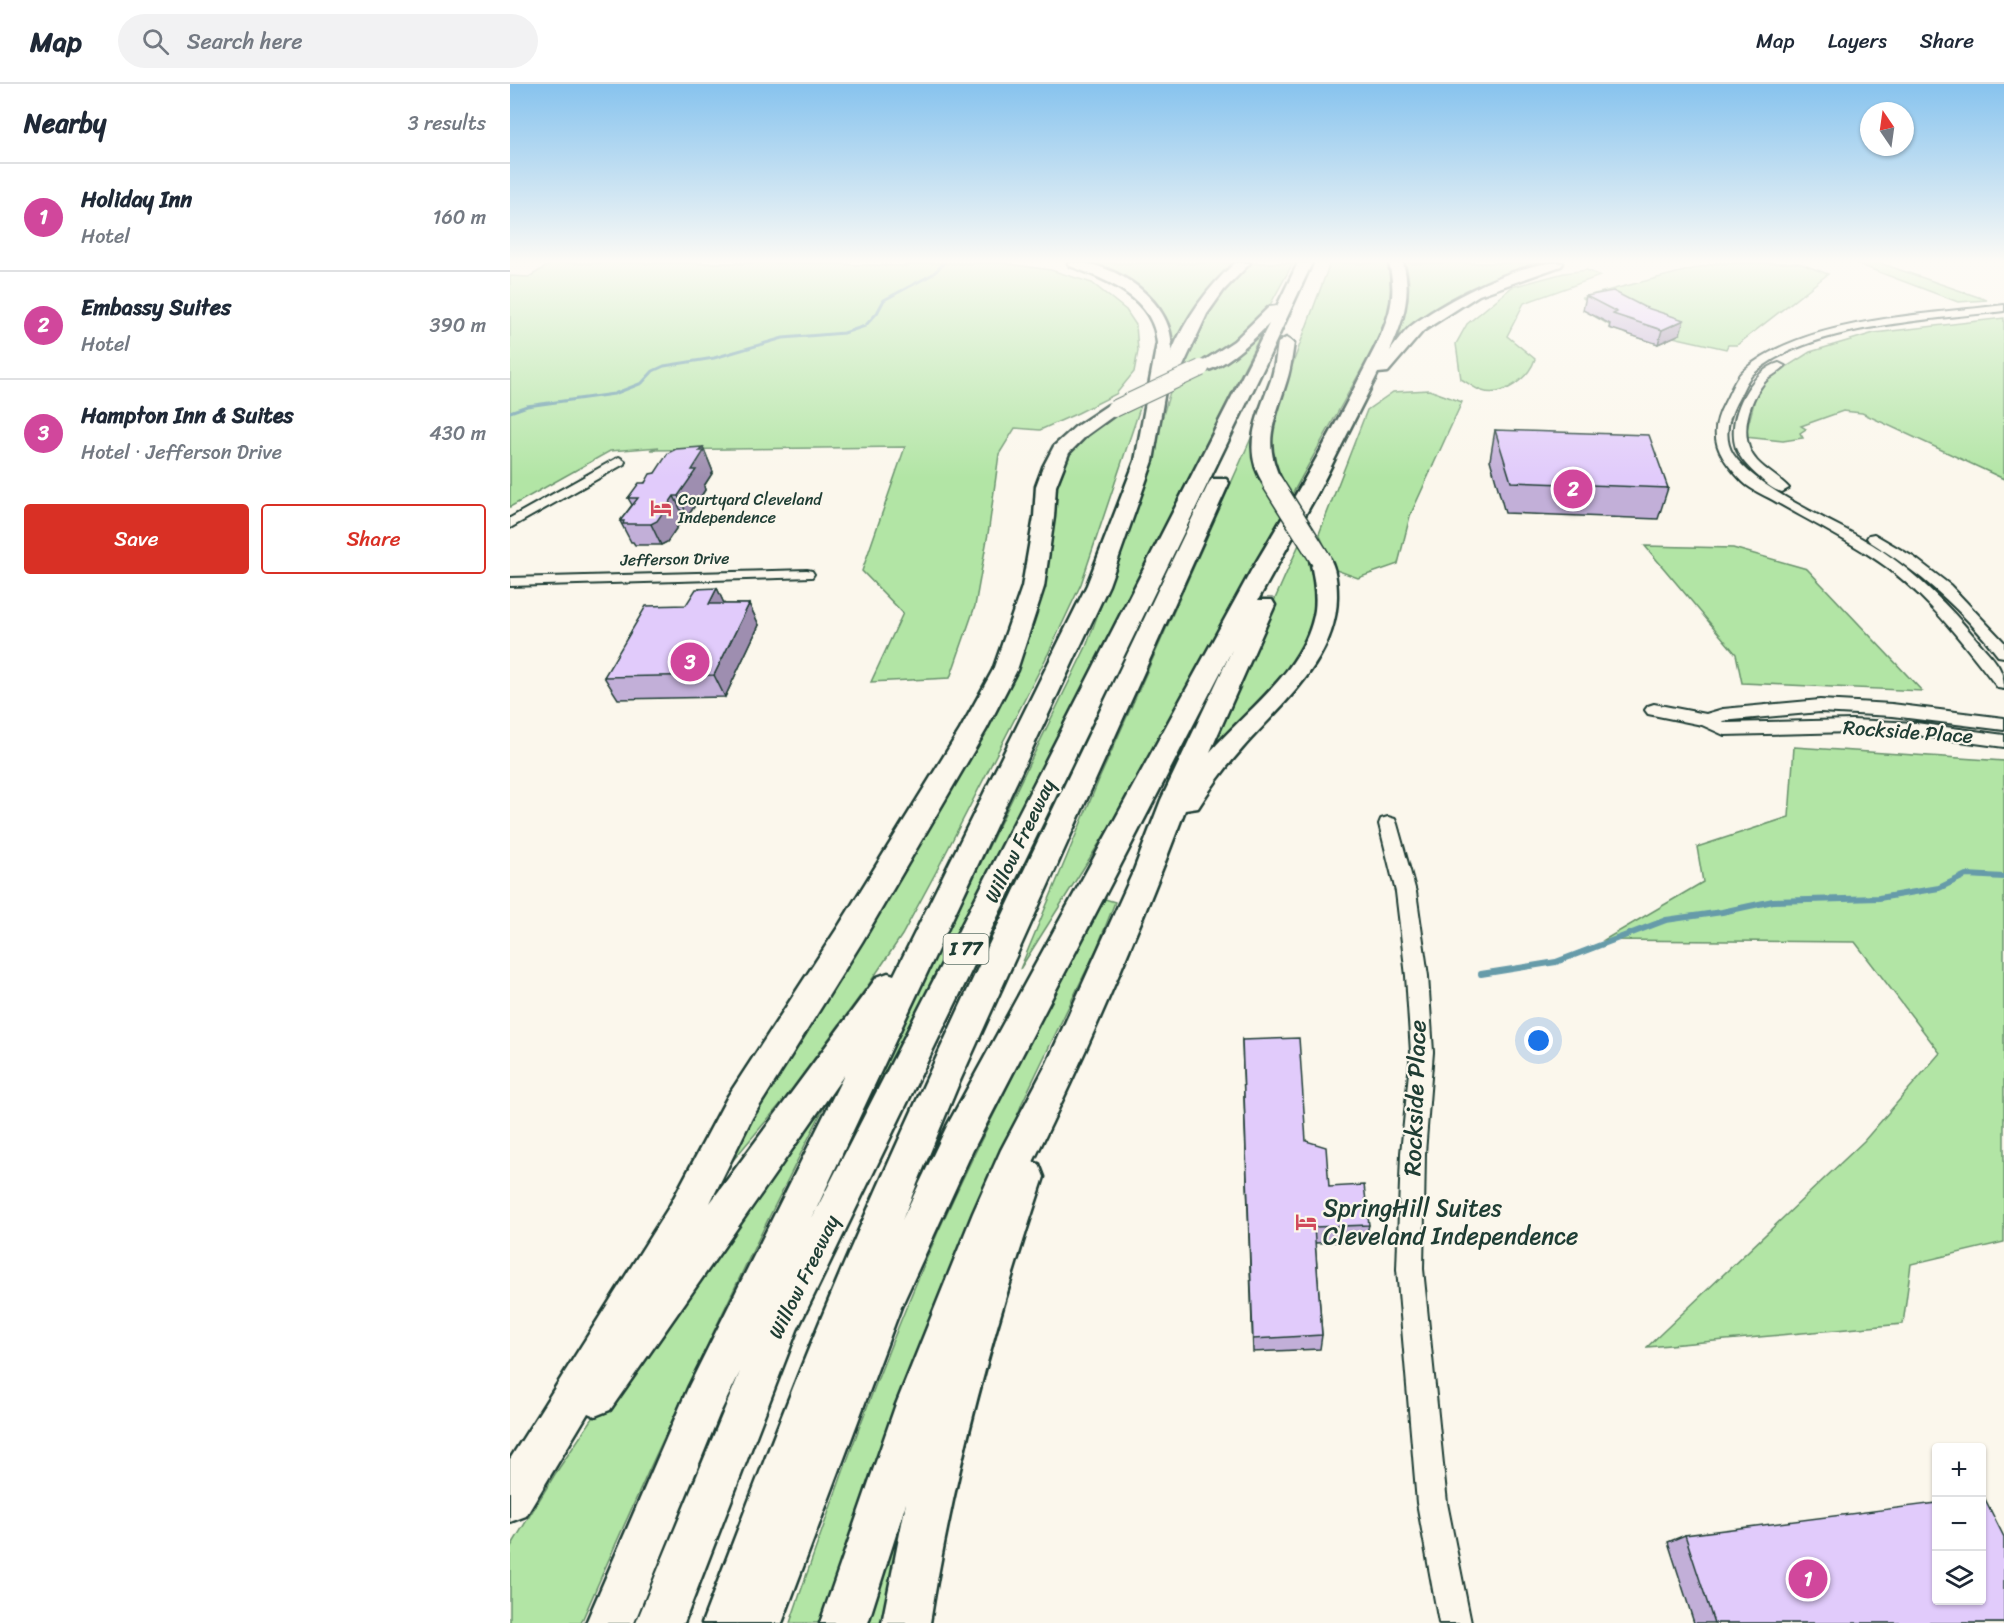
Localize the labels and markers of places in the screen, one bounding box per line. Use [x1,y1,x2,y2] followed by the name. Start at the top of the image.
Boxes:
[1554,466,1592,512] pin: 2
[677,485,823,532] place label: Courtyard Cleveland Independence
[649,496,673,520] hotel icon: Courtyard Cleveland Independence
[670,640,710,684] pin: 3
[1323,1187,1578,1257] place label: SpringHill Suites Cleveland Independence
[1294,1210,1318,1234] hotel icon: SpringHill Suites Cleveland Independence
[1788,1556,1828,1602] pin: 1

